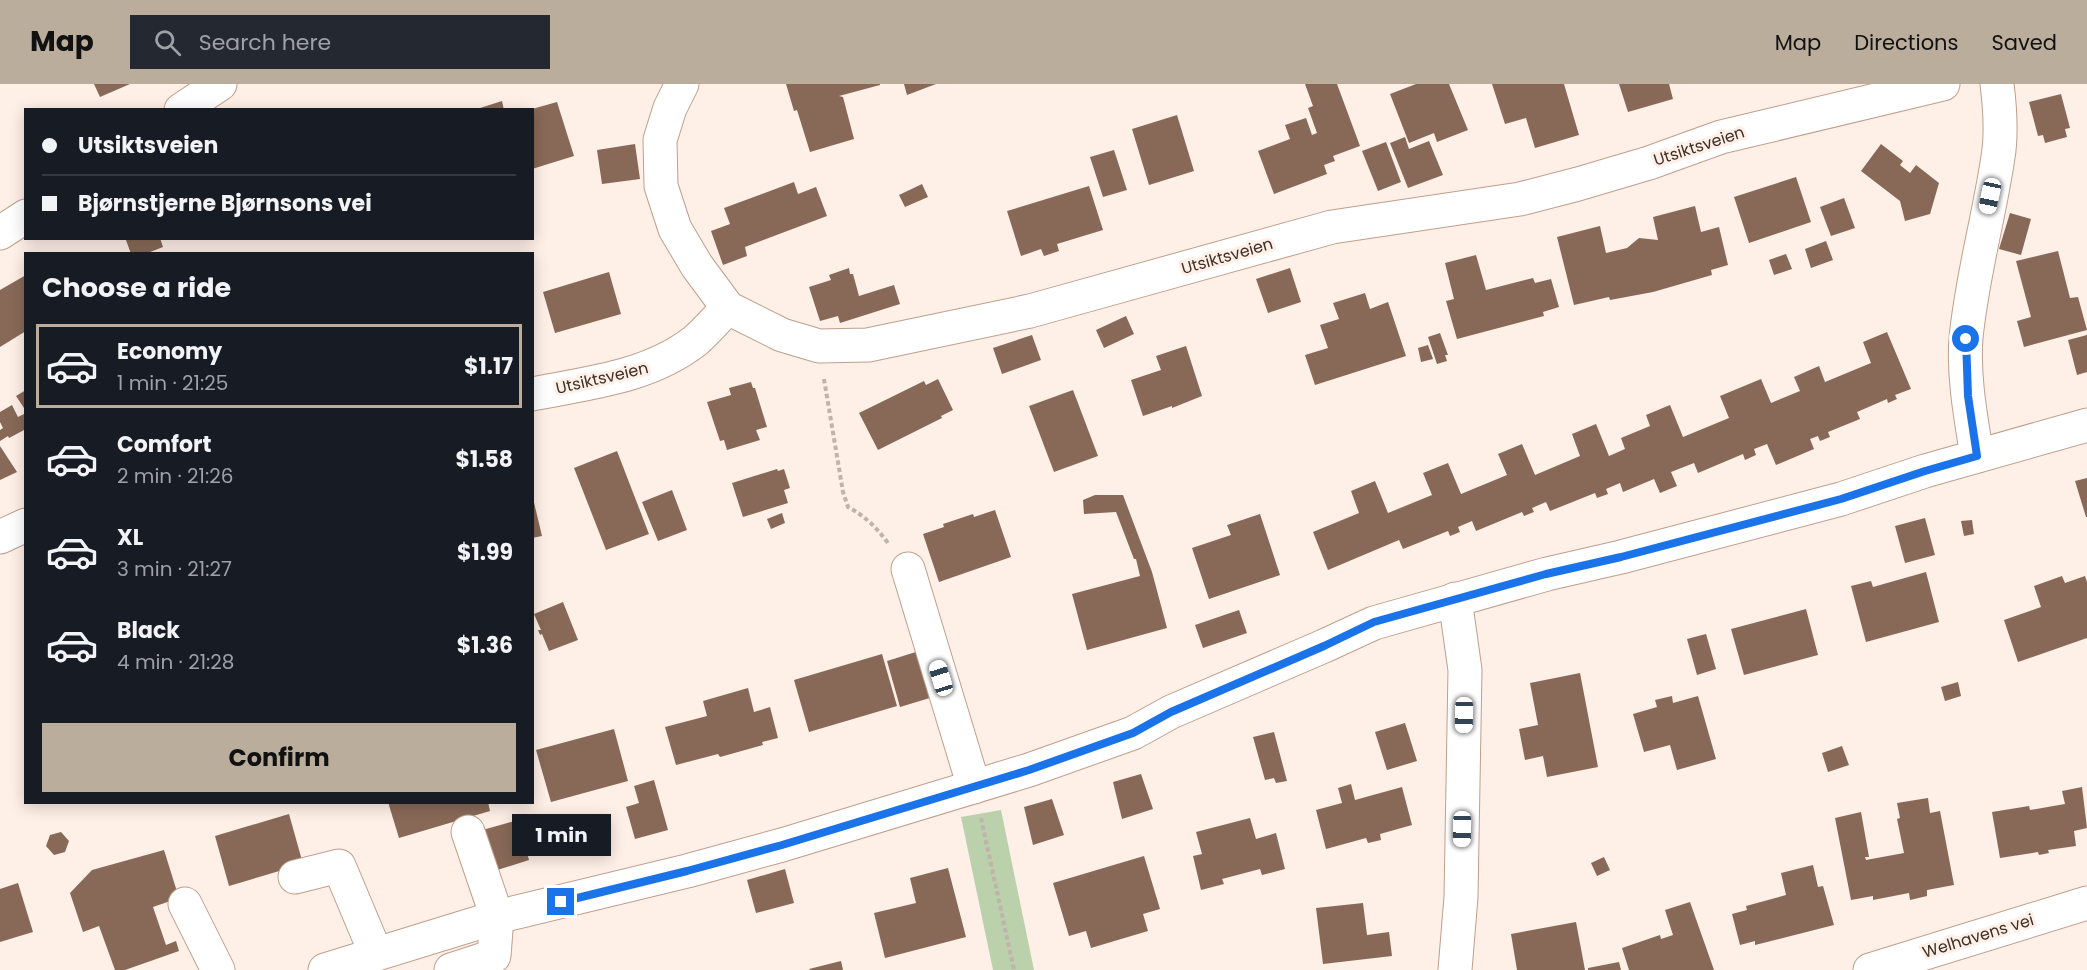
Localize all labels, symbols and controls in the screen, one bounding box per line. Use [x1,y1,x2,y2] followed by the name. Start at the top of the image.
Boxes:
[130,15,550,69] search box
[30,22,94,61] text: Map
[151,26,184,59] icon: search
[199,27,331,58] text: Search here
[1775,28,1821,57] text: Map
[1854,28,1958,57] text: Directions
[1991,28,2057,57] text: Saved
[1651,120,1747,172] street label: Utsiktsveien
[78,130,218,161] text: Utsiktsveien
[1977,177,2003,215] car
[78,188,372,219] text: Bjørnstjerne Bjørnsons vei
[1178,232,1276,280] street label: Utsiktsveien
[42,269,231,306] text: Choose a ride
[1952,325,1979,352] route start
[117,336,222,367] text: Economy
[45,339,99,393] icon: car
[464,351,513,382] text: $1.17
[553,356,651,400] street label: Utsiktsveien
[117,369,228,397] text: 1 min · 21:25
[117,429,211,460] text: Comfort
[45,432,99,486] icon: car
[455,444,513,475] text: $1.58
[117,462,233,490] text: 2 min · 21:26
[117,522,143,553] text: XL
[45,525,99,579] icon: car
[457,537,513,568] text: $1.99
[117,555,232,583] text: 3 min · 21:27
[117,615,180,646] text: Black
[45,618,99,672] icon: car
[457,630,513,661] text: $1.36
[117,648,234,676] text: 4 min · 21:28
[927,658,955,698] car
[1455,697,1473,733] car
[42,723,516,792] button: Confirm
[1453,811,1471,847] car
[512,815,610,857] callout: 1 min
[535,821,588,849] text: 1 min
[547,888,574,915] route end
[1920,908,2036,964] street label: Welhavens vei

